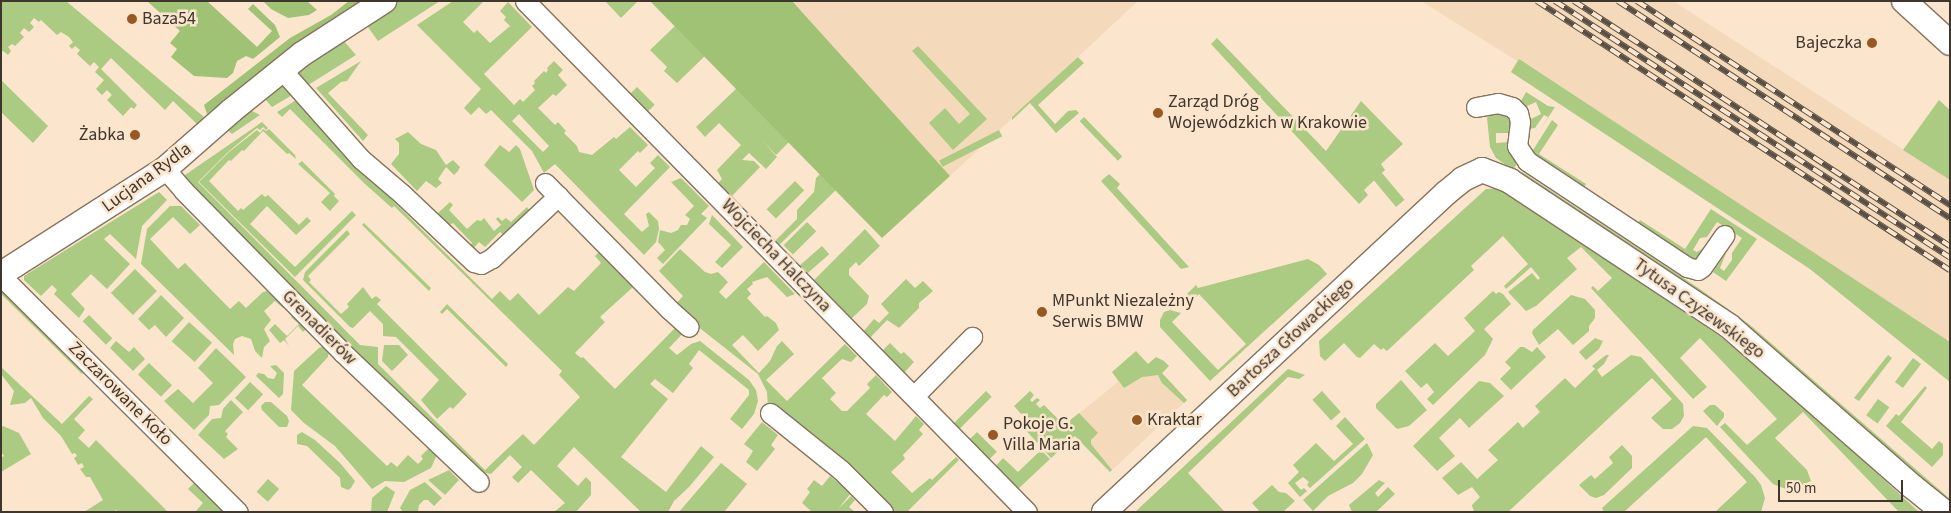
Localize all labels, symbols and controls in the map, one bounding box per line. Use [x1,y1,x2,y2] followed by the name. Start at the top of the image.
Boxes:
[142,8,196,30] place label: Baza54
[126,13,138,25] marker: Baza54
[1795,32,1862,54] place label: Bajeczka
[1866,37,1878,49] marker: Bajeczka
[1168,92,1367,134] place label: Zarząd Dróg Wojewódzkich w Krakowie
[1152,107,1164,119] marker: Zarząd Dróg Wojewódzkich w Krakowie
[79,124,125,146] place label: Żabka
[129,129,141,141] marker: Żabka
[98,138,196,218] street label: Lucjana Rydla
[716,195,836,317] street label: Wojciecha Halczyna
[1629,254,1769,364] street label: Tytusa Czyżewskiego
[1223,274,1359,402] street label: Bartosza Głowackiego
[277,286,361,370] street label: Grenadierów
[1052,291,1194,334] place label: MPunkt Niezależny Serwis BMW
[1036,306,1048,318] marker: MPunkt Niezależny Serwis BMW
[64,338,176,450] street label: Zaczarowane Koło
[1147,409,1202,431] place label: Kraktar
[1003,414,1080,456] place label: Pokoje G. Villa Maria
[1131,414,1143,426] marker: Kraktar
[987,429,999,441] marker: Pokoje G. Villa Maria
[1781,470,1906,502] scale bar
[1786,478,1816,499] text: 50 m

